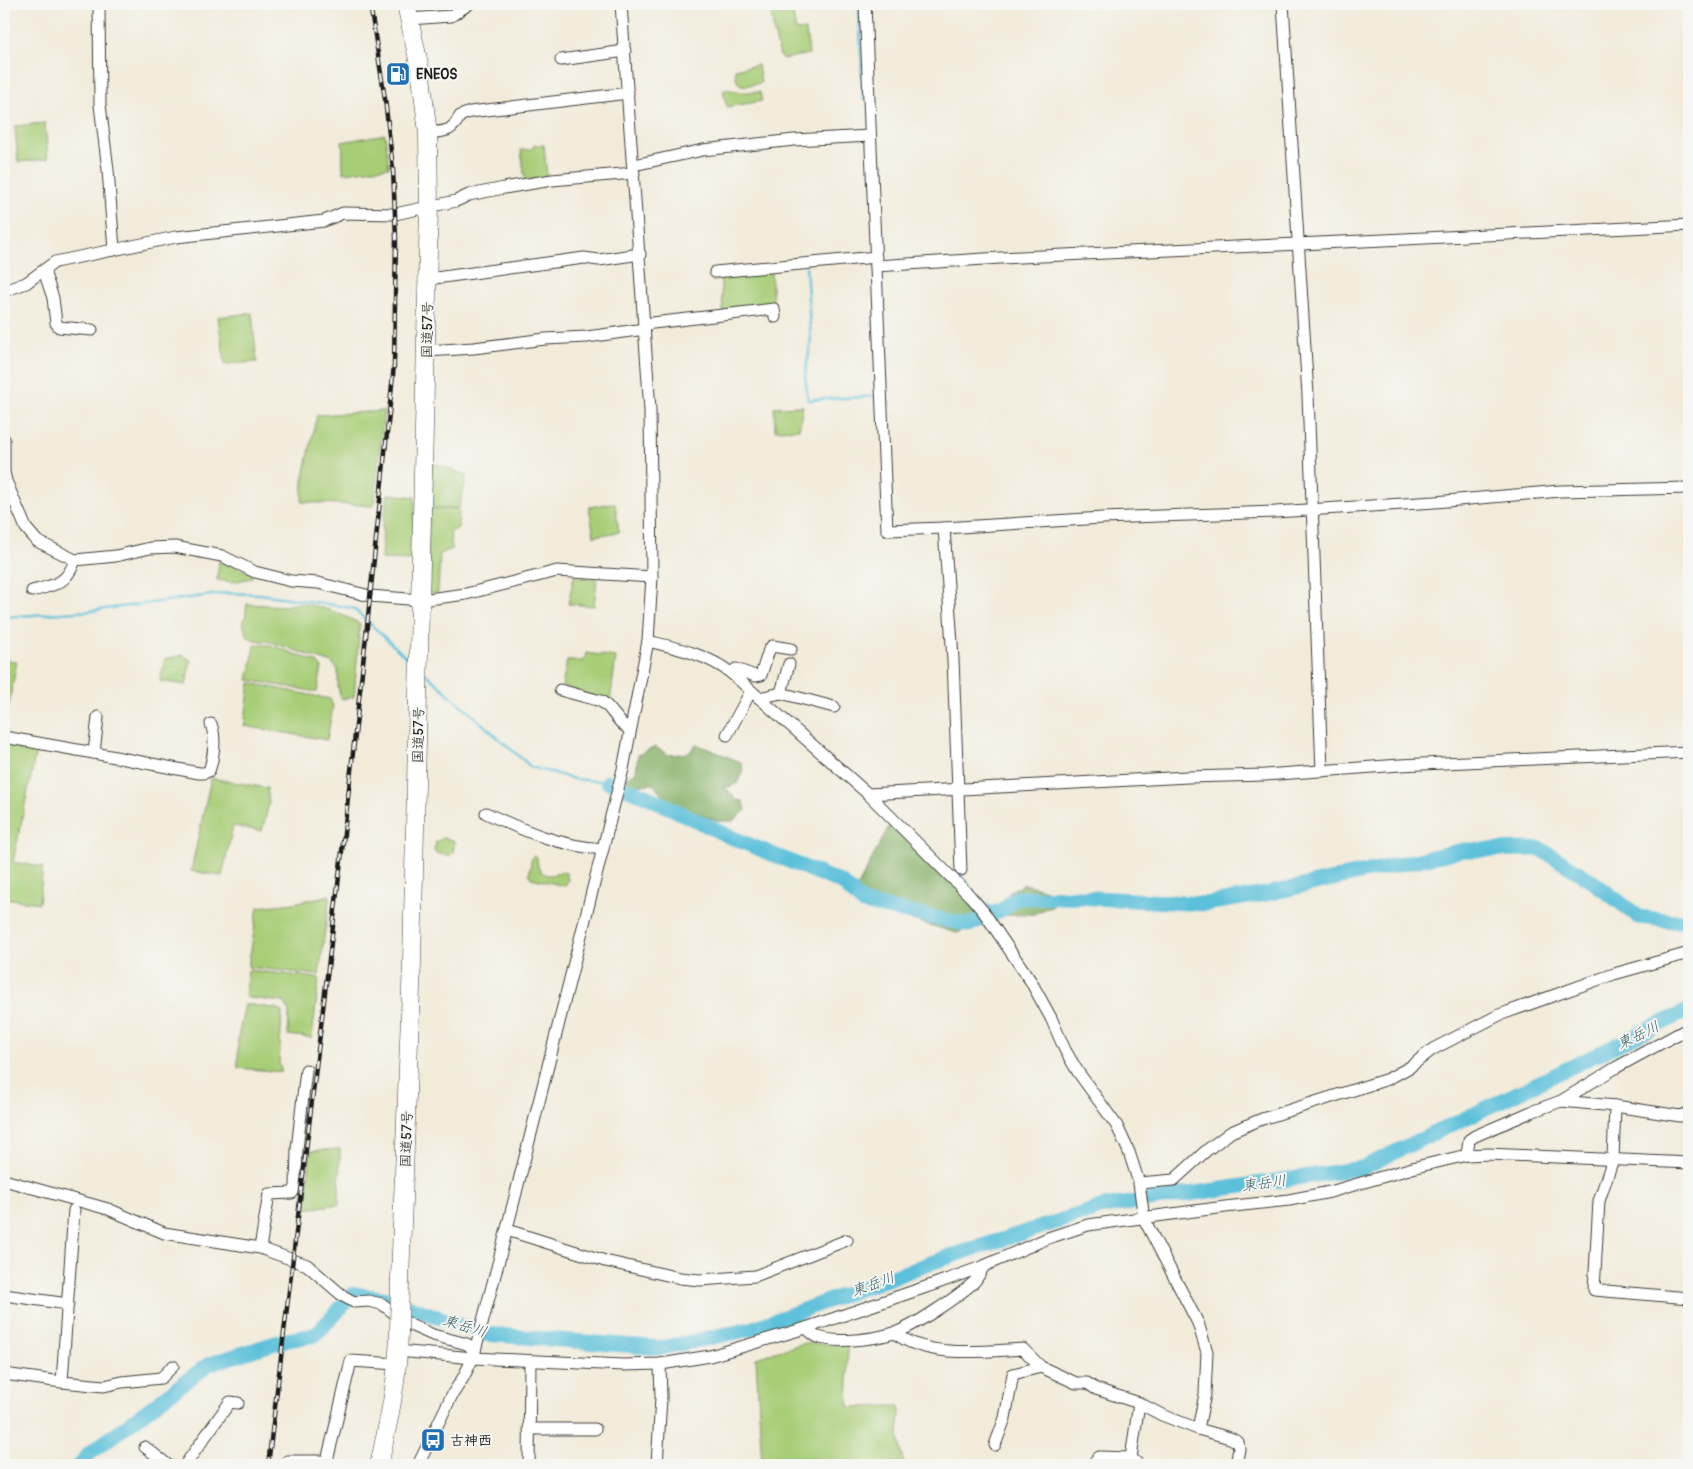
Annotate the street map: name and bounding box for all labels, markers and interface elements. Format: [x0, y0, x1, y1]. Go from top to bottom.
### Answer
fuel station icon: ENEOS [385, 61, 411, 87]
place label: ENEOS [416, 66, 457, 83]
street label: 国道57号 [419, 301, 436, 359]
street label: 国道57号 [410, 706, 427, 764]
water label: 東岳川 [1614, 1017, 1663, 1054]
street label: 国道57号 [397, 1110, 416, 1168]
water label: 東岳川 [1240, 1171, 1288, 1196]
water label: 東岳川 [849, 1268, 898, 1301]
water label: 東岳川 [441, 1311, 489, 1342]
bus stop icon: 古神西 [420, 1427, 446, 1453]
place label: 古神西 [450, 1432, 492, 1449]

